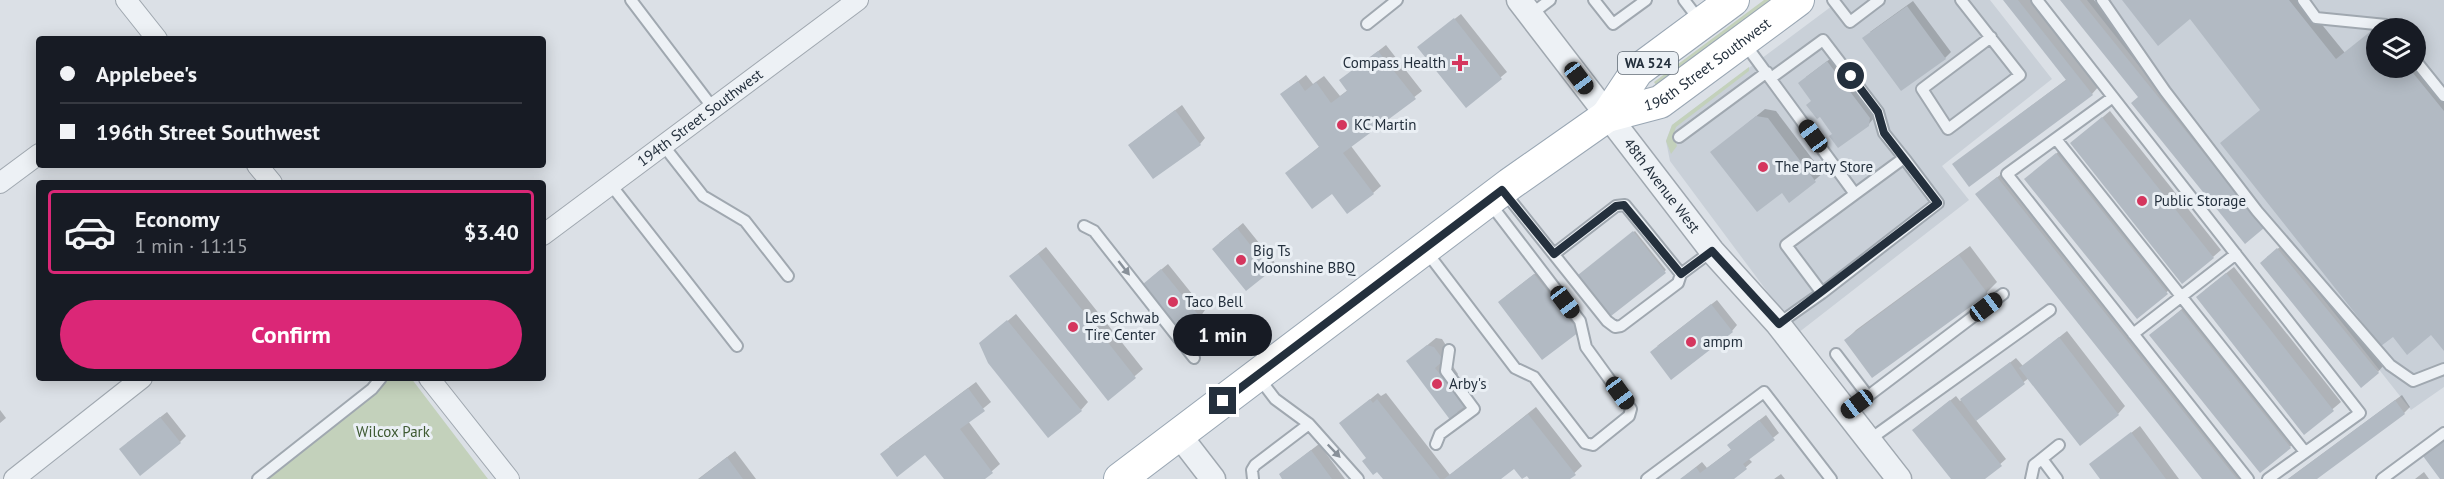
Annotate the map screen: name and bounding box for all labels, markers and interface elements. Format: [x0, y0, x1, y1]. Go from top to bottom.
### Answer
street label: 196th Street Southwest [1642, 13, 1774, 115]
map controls [2366, 18, 2426, 78]
button: layers [2366, 18, 2426, 78]
road number: WA 524 [1618, 52, 1678, 74]
place label: Compass Health [1343, 53, 1446, 72]
marker: Compass Health [1451, 54, 1469, 72]
car [1561, 58, 1597, 98]
text: Applebee's [96, 60, 197, 88]
route start [1837, 62, 1864, 89]
street label: 194th Street Southwest [633, 64, 766, 170]
place label: KC Martin [1354, 115, 1417, 134]
car [1795, 116, 1831, 156]
text: 196th Street Southwest [96, 118, 320, 146]
marker: KC Martin [1335, 118, 1349, 132]
street label: 48th Avenue West [1620, 134, 1705, 236]
place label: The Party Store [1775, 157, 1873, 176]
marker: The Party Store [1756, 160, 1770, 174]
place label: Public Storage [2154, 191, 2246, 210]
marker: Public Storage [2135, 194, 2149, 208]
icon: car [63, 205, 117, 259]
text: Economy [135, 205, 219, 233]
text: $3.40 [464, 218, 519, 246]
text: 1 min · 11:15 [135, 233, 248, 259]
place label: Big Ts Moonshine BBQ [1253, 241, 1356, 277]
marker: Big Ts Moonshine BBQ [1234, 253, 1248, 267]
one-way arrow [1117, 260, 1130, 276]
car [1547, 282, 1583, 322]
car [1966, 289, 2006, 325]
place label: Taco Bell [1185, 292, 1243, 311]
marker: Taco Bell [1166, 295, 1180, 309]
button: Confirm [60, 300, 522, 369]
place label: Les Schwab Tire Center [1085, 308, 1159, 344]
callout: 1 min [1174, 314, 1272, 356]
marker: Les Schwab Tire Center [1066, 320, 1080, 334]
text: 1 min [1198, 322, 1247, 348]
place label: ampm [1703, 332, 1743, 351]
marker: ampm [1684, 335, 1698, 349]
car [1602, 373, 1638, 413]
place label: Arby's [1449, 374, 1486, 393]
marker: Arby's [1430, 377, 1444, 391]
car [1837, 386, 1877, 422]
route end [1209, 387, 1236, 414]
park label: Wilcox Park [356, 422, 431, 441]
one-way arrow [1327, 443, 1340, 458]

